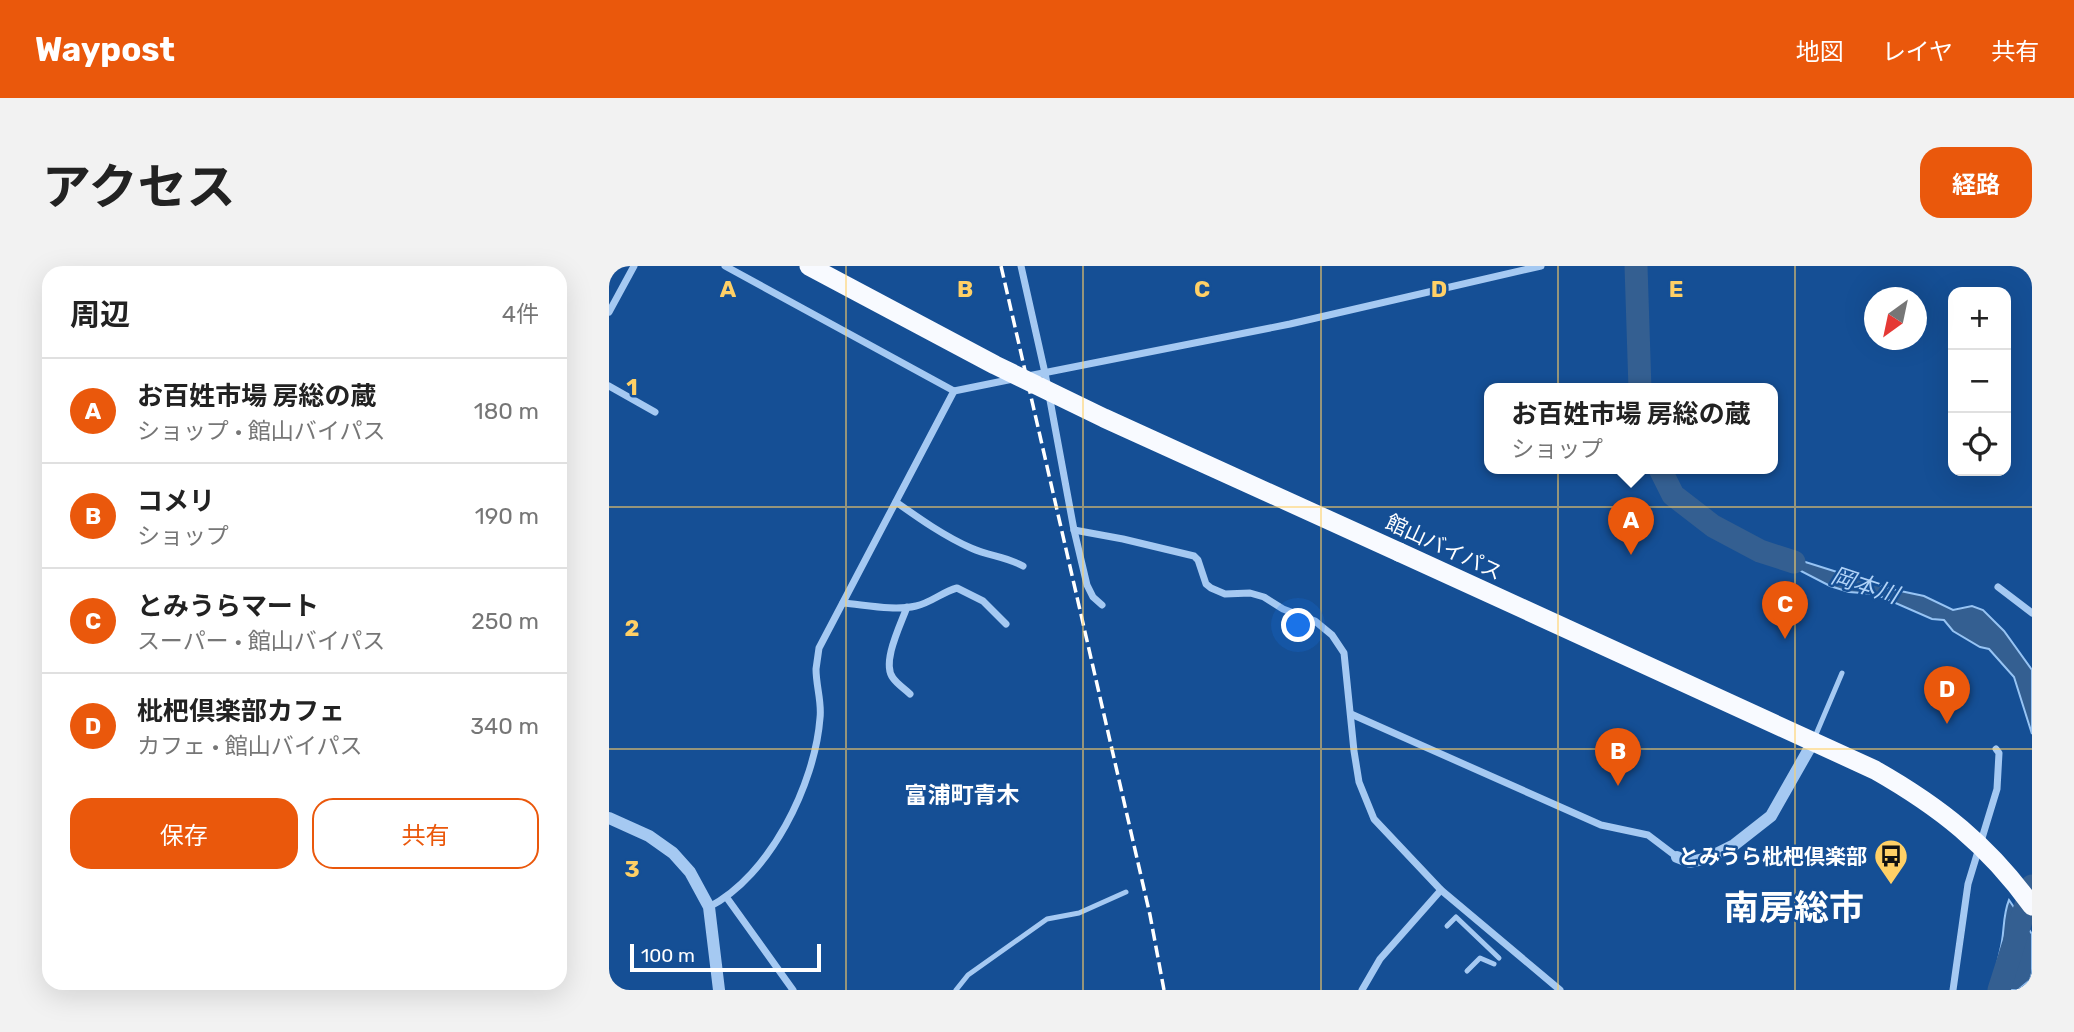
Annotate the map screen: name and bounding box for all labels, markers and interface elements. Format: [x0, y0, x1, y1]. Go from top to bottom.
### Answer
text: Waypost [35, 30, 175, 69]
text: 地図 [1796, 38, 1844, 66]
text: レイヤ [1882, 38, 1953, 66]
text: 共有 [1991, 38, 2039, 66]
button: 経路 [1920, 147, 2032, 218]
text: アクセス [42, 158, 236, 216]
text: A [720, 275, 737, 303]
text: B [957, 275, 973, 303]
text: C [1194, 275, 1210, 303]
text: D [1431, 275, 1447, 303]
text: E [1669, 275, 1683, 303]
north arrow [1864, 287, 1927, 350]
map controls [1948, 287, 2011, 476]
button: + [1948, 287, 2011, 350]
text: 周辺 [70, 297, 130, 333]
text: 4件 [502, 300, 539, 328]
button: − [1948, 350, 2011, 413]
text: 1 [626, 373, 638, 401]
text: お百姓市場 房総の蔵 [137, 381, 377, 412]
popup [1484, 383, 1778, 474]
text: A [85, 397, 101, 425]
text: 180 m [474, 397, 539, 425]
text: お百姓市場 房総の蔵 [1511, 399, 1751, 430]
button: locate [1948, 413, 2011, 476]
text: ショップ · 館山バイパス [137, 417, 385, 445]
text: ショップ [1511, 435, 1603, 463]
text: コメリ [137, 486, 215, 517]
pin: A [1608, 497, 1654, 555]
text: B [85, 502, 101, 530]
text: 190 m [475, 502, 539, 530]
street label: 館山バイパス [1382, 509, 1506, 585]
text: ショップ [137, 522, 229, 550]
water label: 岡本川 [1828, 561, 1905, 610]
pin: C [1762, 581, 1808, 639]
text: とみうらマート [137, 591, 319, 622]
text: C [85, 607, 101, 635]
text: 250 m [471, 607, 539, 635]
your location [1281, 608, 1315, 642]
text: 2 [625, 614, 639, 642]
text: スーパー · 館山バイパス [137, 627, 385, 655]
pin: D [1924, 666, 1970, 724]
text: 枇杷倶楽部カフェ [137, 696, 345, 727]
text: D [85, 712, 101, 740]
text: 340 m [470, 712, 539, 740]
pin: B [1595, 728, 1641, 786]
text: カフェ · 館山バイパス [137, 732, 362, 760]
district label: 富浦町青木 [905, 781, 1020, 809]
button: 保存 [70, 798, 298, 869]
button: 共有 [312, 798, 539, 869]
bus stop icon: とみうら枇杷倶楽部 [1872, 837, 1910, 886]
place label: とみうら枇杷倶楽部 [1678, 844, 1867, 869]
text: 3 [624, 855, 640, 883]
district label: 南房総市 [1724, 887, 1864, 929]
scale bar [630, 941, 821, 973]
text: 100 m [641, 944, 695, 967]

